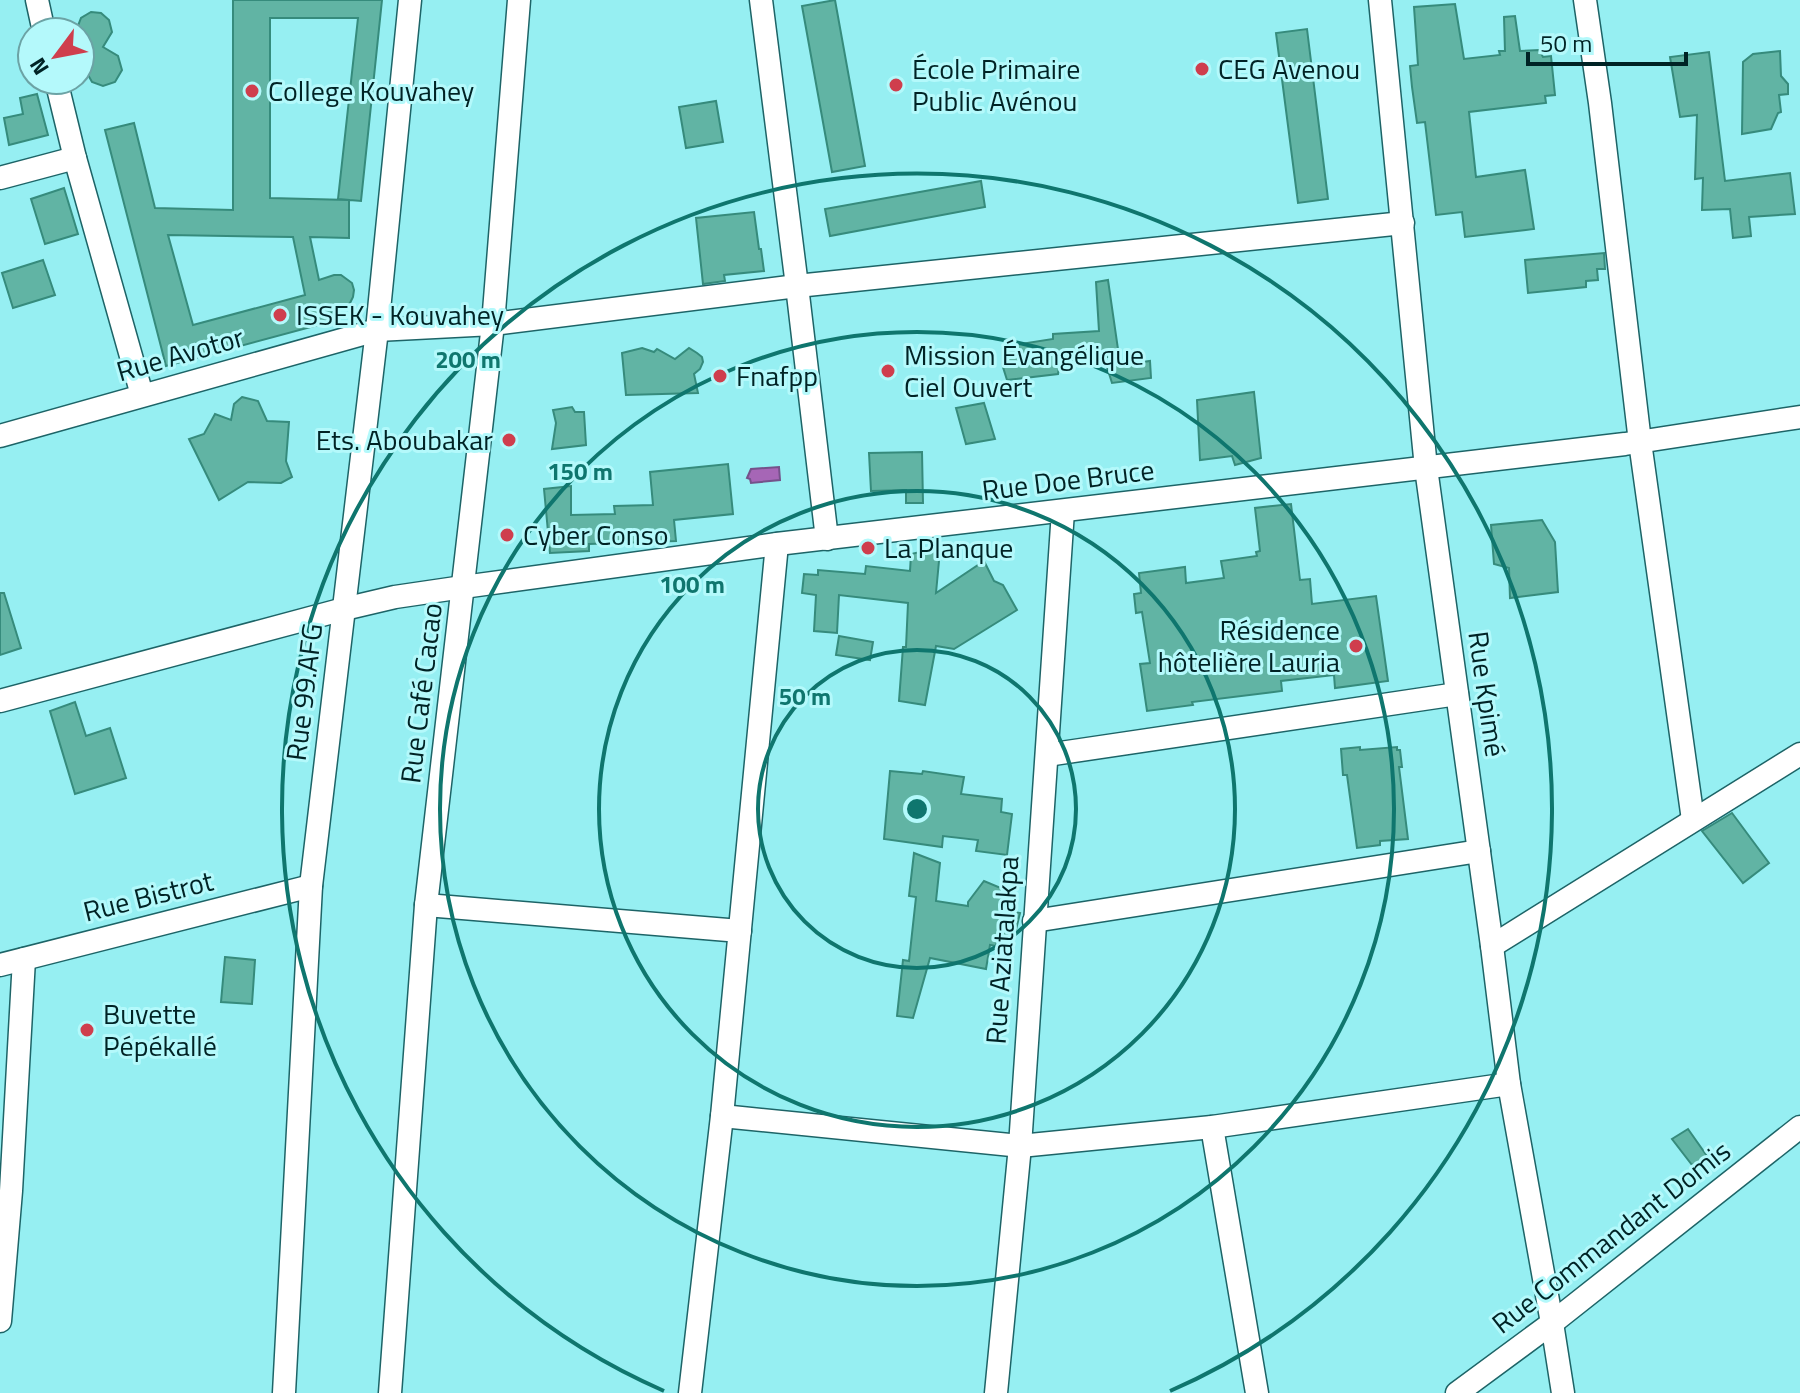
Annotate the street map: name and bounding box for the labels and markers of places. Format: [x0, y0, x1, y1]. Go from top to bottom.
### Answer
place label: École Primaire Public Avénou [912, 47, 1080, 122]
place label: CEG Avenou [1218, 47, 1360, 90]
marker: CEG Avenou [1193, 60, 1211, 78]
place label: College Kouvahey [268, 69, 474, 112]
marker: École Primaire Public Avénou [887, 76, 905, 94]
marker: College Kouvahey [243, 82, 261, 100]
place label: ISSEK - Kouvahey [296, 293, 504, 336]
marker: ISSEK - Kouvahey [271, 306, 289, 324]
place label: Mission Évangélique Ciel Ouvert [904, 333, 1144, 408]
place label: Fnafpp [736, 354, 818, 397]
marker: Mission Évangélique Ciel Ouvert [879, 362, 897, 380]
marker: Fnafpp [711, 367, 729, 385]
place label: Ets. Aboubakar [316, 418, 493, 461]
marker: Ets. Aboubakar [500, 431, 518, 449]
place label: Cyber Conso [523, 513, 669, 556]
marker: Cyber Conso [498, 526, 516, 544]
place label: La Planque [884, 526, 1013, 569]
marker: La Planque [859, 539, 877, 557]
place label: Résidence hôtelière Lauria [1158, 608, 1340, 683]
marker: Résidence hôtelière Lauria [1347, 637, 1365, 655]
centre of rings [903, 795, 931, 823]
place label: Buvette Pépékallé [103, 992, 217, 1067]
marker: Buvette Pépékallé [78, 1021, 96, 1039]

